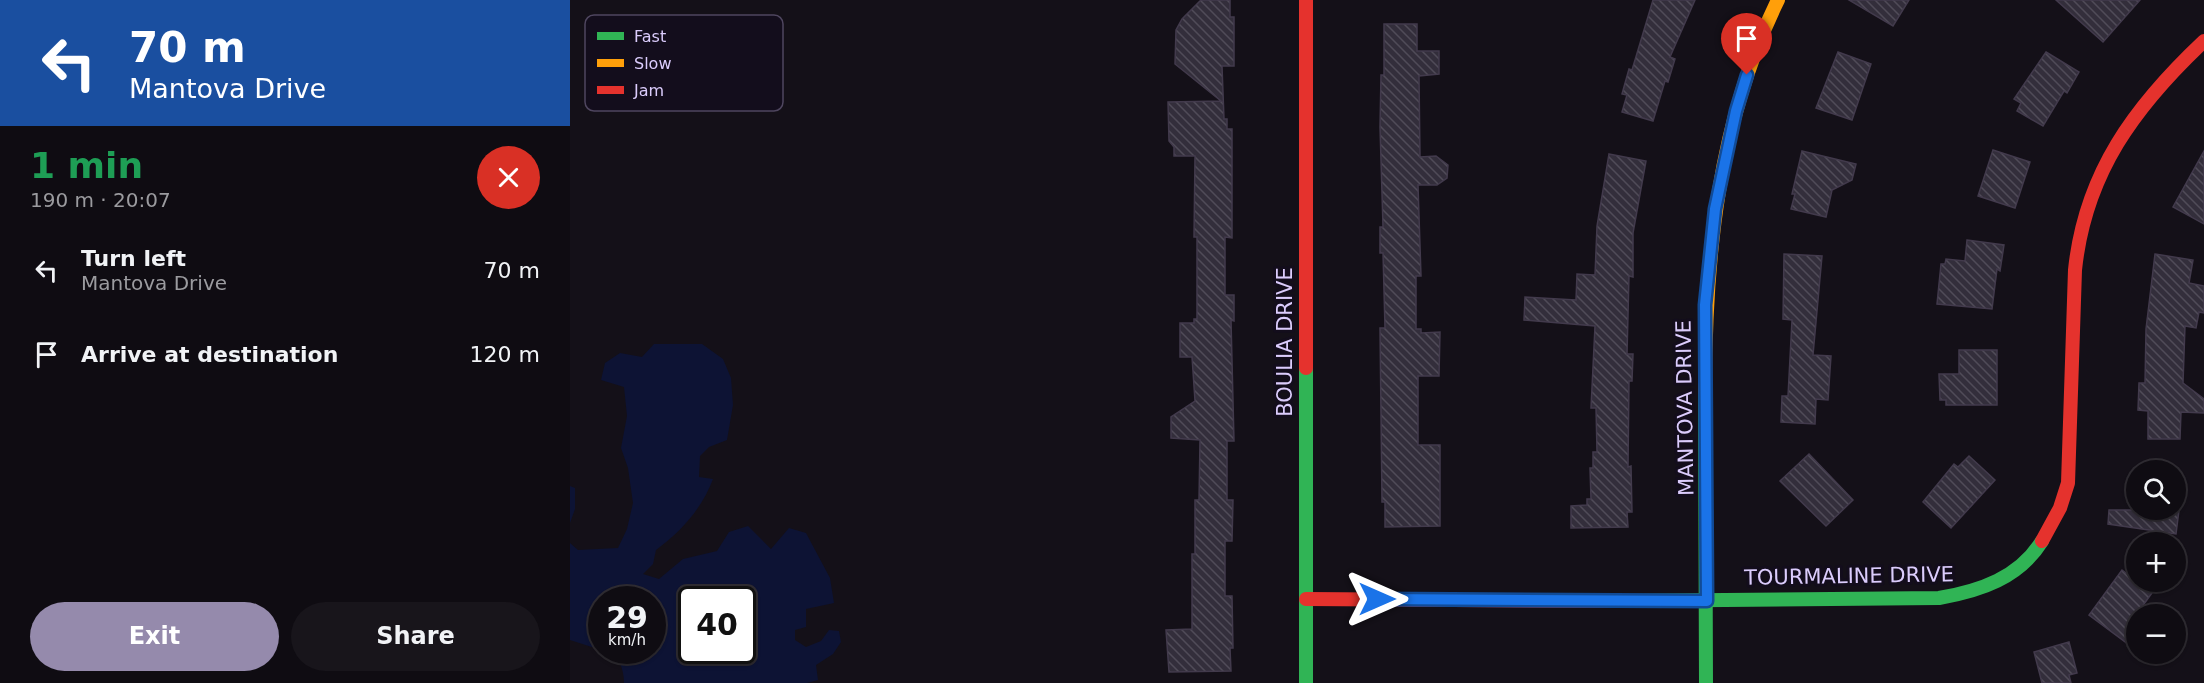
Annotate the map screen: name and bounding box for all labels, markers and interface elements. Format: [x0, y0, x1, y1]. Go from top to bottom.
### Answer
pin [1721, 13, 1772, 75]
legend [585, 15, 783, 111]
icon: arrive [1730, 22, 1763, 55]
text: 70 m [129, 23, 246, 72]
icon: left [30, 24, 108, 102]
text: Fast [634, 27, 666, 46]
text: Slow [634, 54, 671, 73]
text: Mantova Drive [129, 73, 326, 104]
text: Jam [633, 81, 664, 100]
text: 1 min [30, 145, 143, 186]
button: close [477, 146, 540, 209]
text: 190 m · 20:07 [30, 188, 171, 212]
text: Turn left [81, 246, 186, 271]
icon: left [30, 254, 63, 287]
text: 70 m [484, 258, 540, 283]
street label: BOULIA DRIVE [1273, 267, 1297, 417]
text: Mantova Drive [81, 271, 227, 295]
street label: MANTOVA DRIVE [1671, 320, 1699, 496]
icon: arrive [30, 338, 63, 371]
text: Arrive at destination [81, 342, 338, 367]
text: 120 m [470, 342, 540, 367]
map controls [2126, 460, 2186, 664]
button: search [2126, 460, 2186, 520]
button: + [2126, 532, 2186, 592]
street label: TOURMALINE DRIVE [1743, 562, 1954, 590]
position arrow [1345, 567, 1409, 631]
speed limit sign: 40 [678, 586, 756, 664]
text: 29 [606, 600, 648, 635]
button: Exit [30, 602, 279, 671]
button: Share [291, 602, 540, 671]
button: − [2126, 604, 2186, 664]
text: km/h [608, 631, 646, 649]

